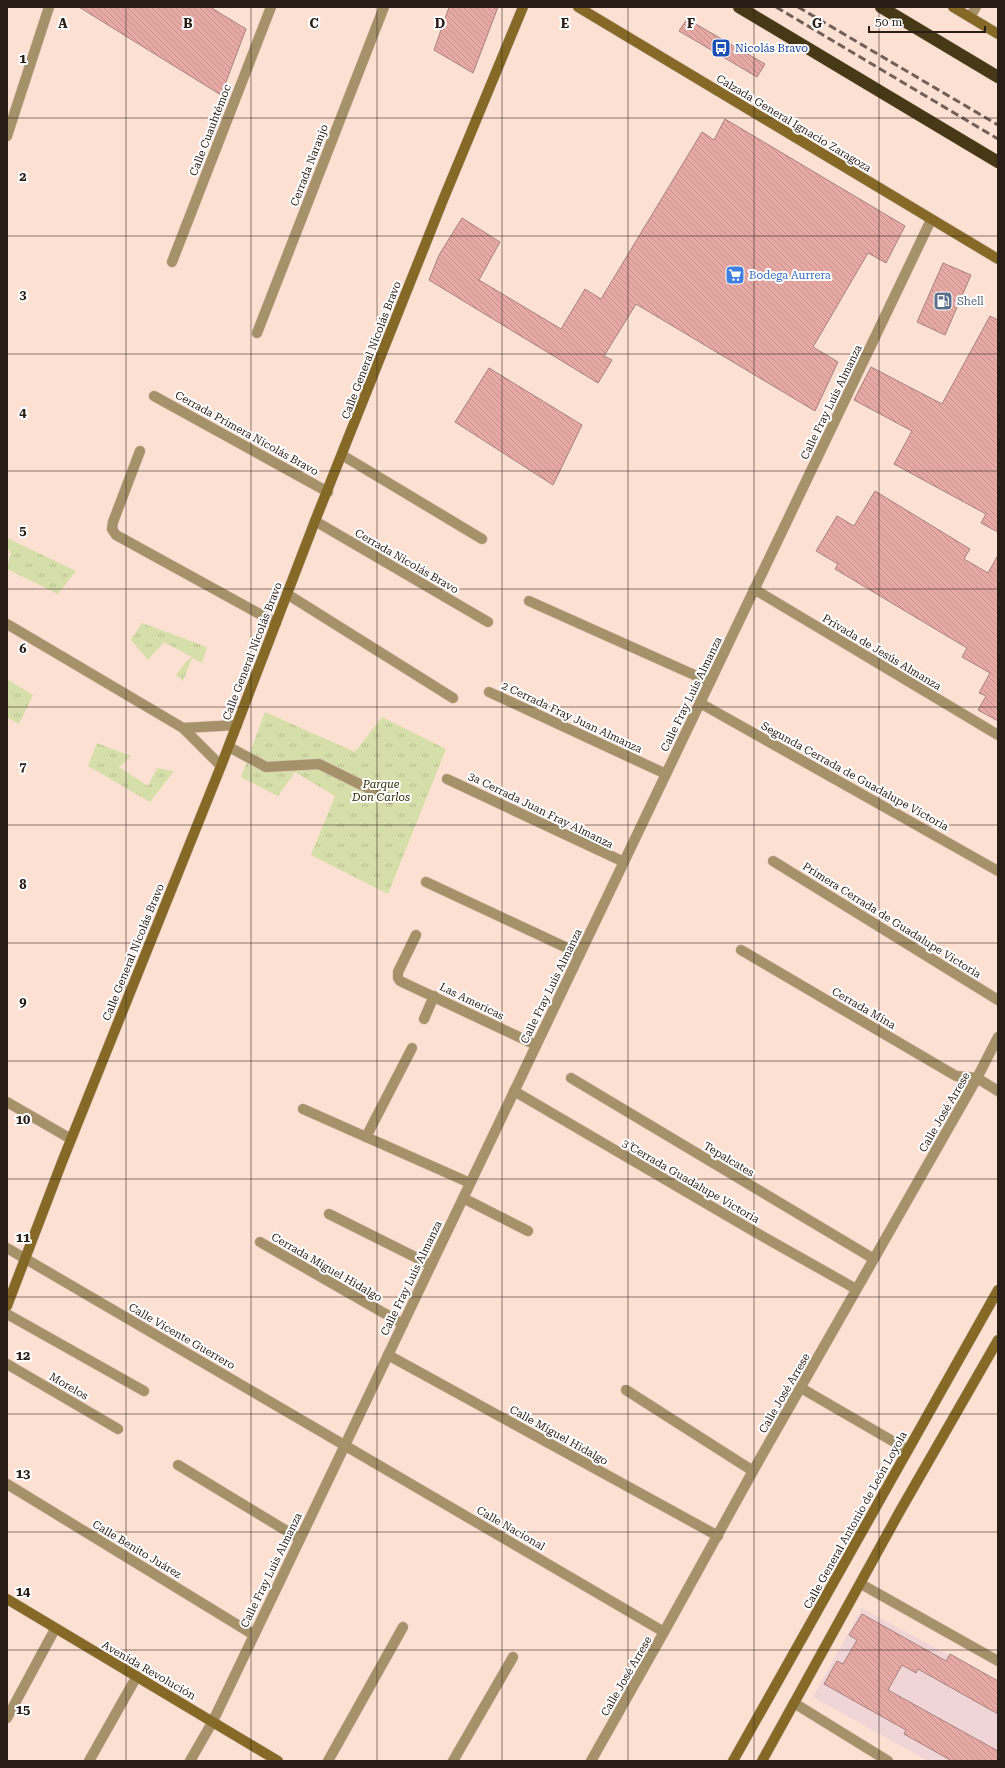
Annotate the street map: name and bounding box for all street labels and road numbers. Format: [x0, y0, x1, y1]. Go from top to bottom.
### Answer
street label: Calzada General Ignacio Zaragoza [714, 72, 874, 175]
street label: Calle Cuauhtémoc [187, 83, 234, 178]
street label: Cerrada Naranjo [288, 122, 331, 208]
street label: Calle General Nicolás Bravo [339, 279, 404, 421]
street label: Calle Fray Luis Almanza [798, 343, 865, 462]
street label: Cerrada Primera Nicolás Bravo [173, 389, 321, 478]
street label: Cerrada Nicolás Bravo [353, 526, 461, 597]
street label: Calle General Nicolás Bravo [220, 580, 285, 722]
street label: Privada de Jesús Almanza [820, 612, 944, 693]
street label: Calle Fray Luis Almanza [658, 635, 725, 754]
street label: 2 Cerrada Fray Juan Almanza [499, 679, 644, 756]
street label: Segunda Cerrada de Guadalupe Victoria [759, 719, 951, 834]
street label: 3a Cerrada Juan Fray Almanza [466, 770, 615, 851]
street label: Primera Cerrada de Guadalupe Victoria [800, 860, 983, 981]
street label: Calle General Nicolás Bravo [100, 881, 167, 1023]
street label: Calle Fray Luis Almanza [518, 927, 585, 1046]
street label: Las Americas [437, 980, 506, 1023]
street label: Cerrada Mina [829, 985, 898, 1032]
street label: Calle José Arrese [916, 1070, 973, 1155]
street label: 3˚ Cerrada Guadalupe Victoria [620, 1137, 762, 1226]
street label: Tepalcates [701, 1139, 756, 1180]
street label: Calle Fray Luis Almanza [378, 1219, 445, 1338]
street label: Cerrada Miguel Hidalgo [269, 1230, 385, 1305]
street label: Calle Vicente Guerrero [126, 1301, 237, 1372]
street label: Calle José Arrese [756, 1351, 813, 1436]
street label: Morelos [47, 1370, 91, 1403]
street label: Calle Miguel Hidalgo [507, 1403, 610, 1468]
street label: Calle General Antonio de León Loyola [801, 1429, 910, 1611]
street label: Calle Nacional [474, 1504, 548, 1554]
street label: Calle Fray Luis Almanza [238, 1511, 305, 1630]
street label: Calle Benito Juárez [90, 1518, 184, 1581]
street label: Calle José Arrese [598, 1634, 655, 1719]
street label: Avenida Revolución [100, 1638, 198, 1703]

